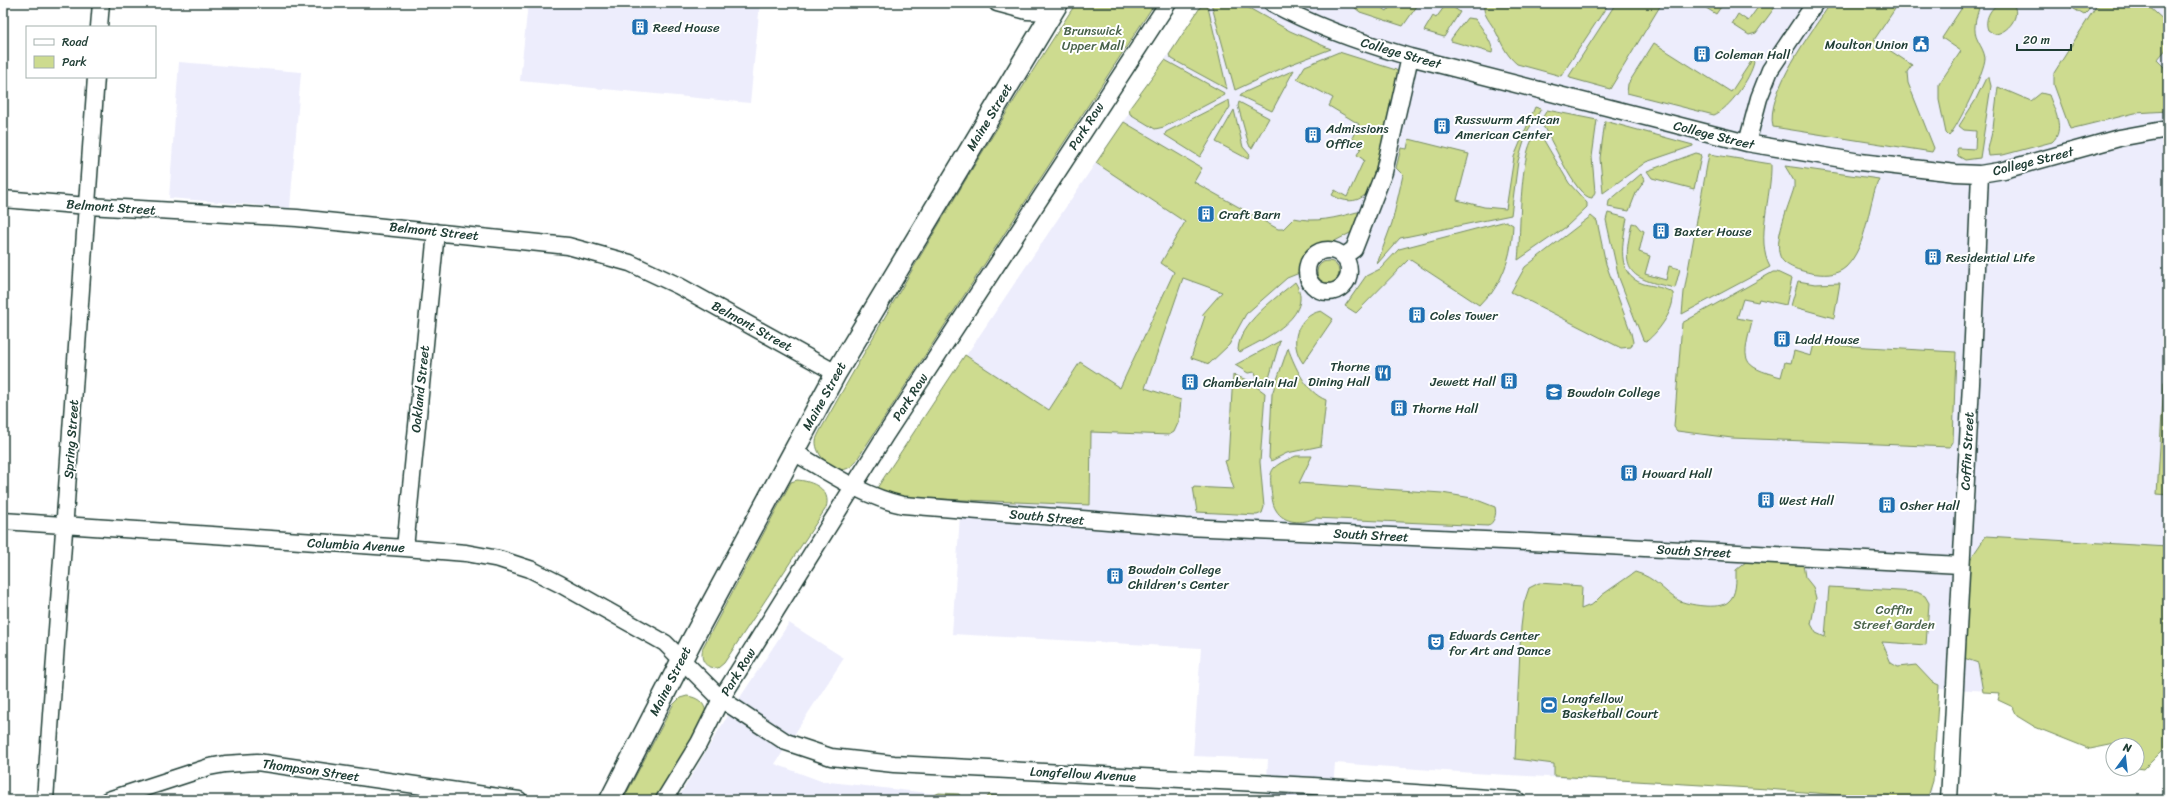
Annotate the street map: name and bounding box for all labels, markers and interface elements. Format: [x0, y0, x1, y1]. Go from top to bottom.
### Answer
place label: Reed House [653, 16, 720, 39]
building icon: Reed House [630, 17, 650, 37]
park label: Brunswick Upper Mall [1062, 19, 1124, 57]
legend [26, 26, 156, 78]
scale bar [2017, 26, 2071, 52]
text: 20 m [2023, 29, 2050, 51]
text: Road [62, 31, 89, 53]
street label: College Street [1358, 31, 1445, 76]
place label: Moulton Union [1825, 33, 1908, 56]
public building icon: Moulton Union [1911, 34, 1931, 54]
place label: Coleman Hall [1715, 43, 1790, 66]
building icon: Coleman Hall [1692, 44, 1712, 64]
text: Park [62, 51, 87, 73]
street label: Maine Street [960, 78, 1018, 155]
street label: Park Row [1062, 97, 1110, 155]
place label: Russwurm African American Center [1454, 108, 1560, 146]
street label: College Street [1671, 114, 1758, 156]
building icon: Russwurm African American Center [1432, 116, 1452, 136]
place label: Admissions Office [1325, 117, 1389, 155]
building icon: Admissions Office [1303, 125, 1323, 145]
street label: College Street [1990, 140, 2077, 182]
street label: Belmont Street [66, 192, 157, 222]
place label: Craft Barn [1219, 203, 1281, 226]
building icon: Craft Barn [1196, 204, 1216, 224]
street label: Belmont Street [388, 215, 480, 247]
place label: Baxter House [1674, 220, 1752, 243]
building icon: Baxter House [1651, 221, 1671, 241]
place label: Residential Life [1946, 246, 2035, 269]
building icon: Residential Life [1923, 247, 1943, 267]
street label: Belmont Street [707, 294, 797, 358]
place label: Coles Tower [1430, 304, 1498, 327]
building icon: Coles Tower [1407, 305, 1427, 325]
place label: Ladd House [1795, 328, 1860, 351]
building icon: Ladd House [1772, 329, 1792, 349]
street label: Oakland Street [404, 344, 436, 434]
place label: Thorne Dining Hall [1308, 355, 1370, 393]
street label: Maine Street [796, 357, 853, 435]
restaurant icon: Thorne Dining Hall [1373, 363, 1393, 383]
street label: Park Row [886, 368, 934, 426]
place label: Jewett Hall [1429, 370, 1496, 393]
place label: Chamberlain Hal [1203, 371, 1297, 394]
building icon: Jewett Hall [1499, 371, 1519, 391]
building icon: Chamberlain Hal [1180, 372, 1200, 392]
place label: Bowdoin College [1567, 381, 1660, 404]
school or university icon: Bowdoin College [1544, 382, 1564, 402]
place label: Thorne Hall [1412, 397, 1479, 420]
street label: Spring Street [57, 398, 85, 479]
building icon: Thorne Hall [1389, 398, 1409, 418]
street label: Coffin Street [1953, 411, 1981, 491]
place label: Howard Hall [1642, 462, 1712, 485]
building icon: Howard Hall [1619, 463, 1639, 483]
place label: West Hall [1779, 489, 1834, 512]
building icon: West Hall [1756, 490, 1776, 510]
place label: Osher Hall [1900, 494, 1960, 517]
building icon: Osher Hall [1877, 495, 1897, 515]
street label: South Street [1008, 502, 1086, 532]
street label: South Street [1333, 522, 1410, 548]
street label: Columbia Avenue [307, 531, 406, 559]
street label: South Street [1656, 538, 1733, 564]
place label: Bowdoin College Children's Center [1128, 558, 1229, 596]
building icon: Bowdoin College Children's Center [1105, 566, 1125, 586]
park label: Coffin Street Garden [1853, 598, 1935, 636]
place label: Edwards Center for Art and Dance [1449, 624, 1551, 662]
theatre icon: Edwards Center for Art and Dance [1426, 632, 1446, 652]
street label: Maine Street [643, 642, 698, 720]
street label: Park Row [714, 643, 762, 701]
place label: Longfellow Basketball Court [1562, 687, 1659, 725]
sports icon: Longfellow Basketball Court [1539, 695, 1559, 715]
north arrow [2105, 737, 2145, 777]
text: N [2120, 737, 2134, 758]
street label: Thompson Street [261, 752, 361, 788]
street label: Longfellow Avenue [1029, 760, 1137, 788]

